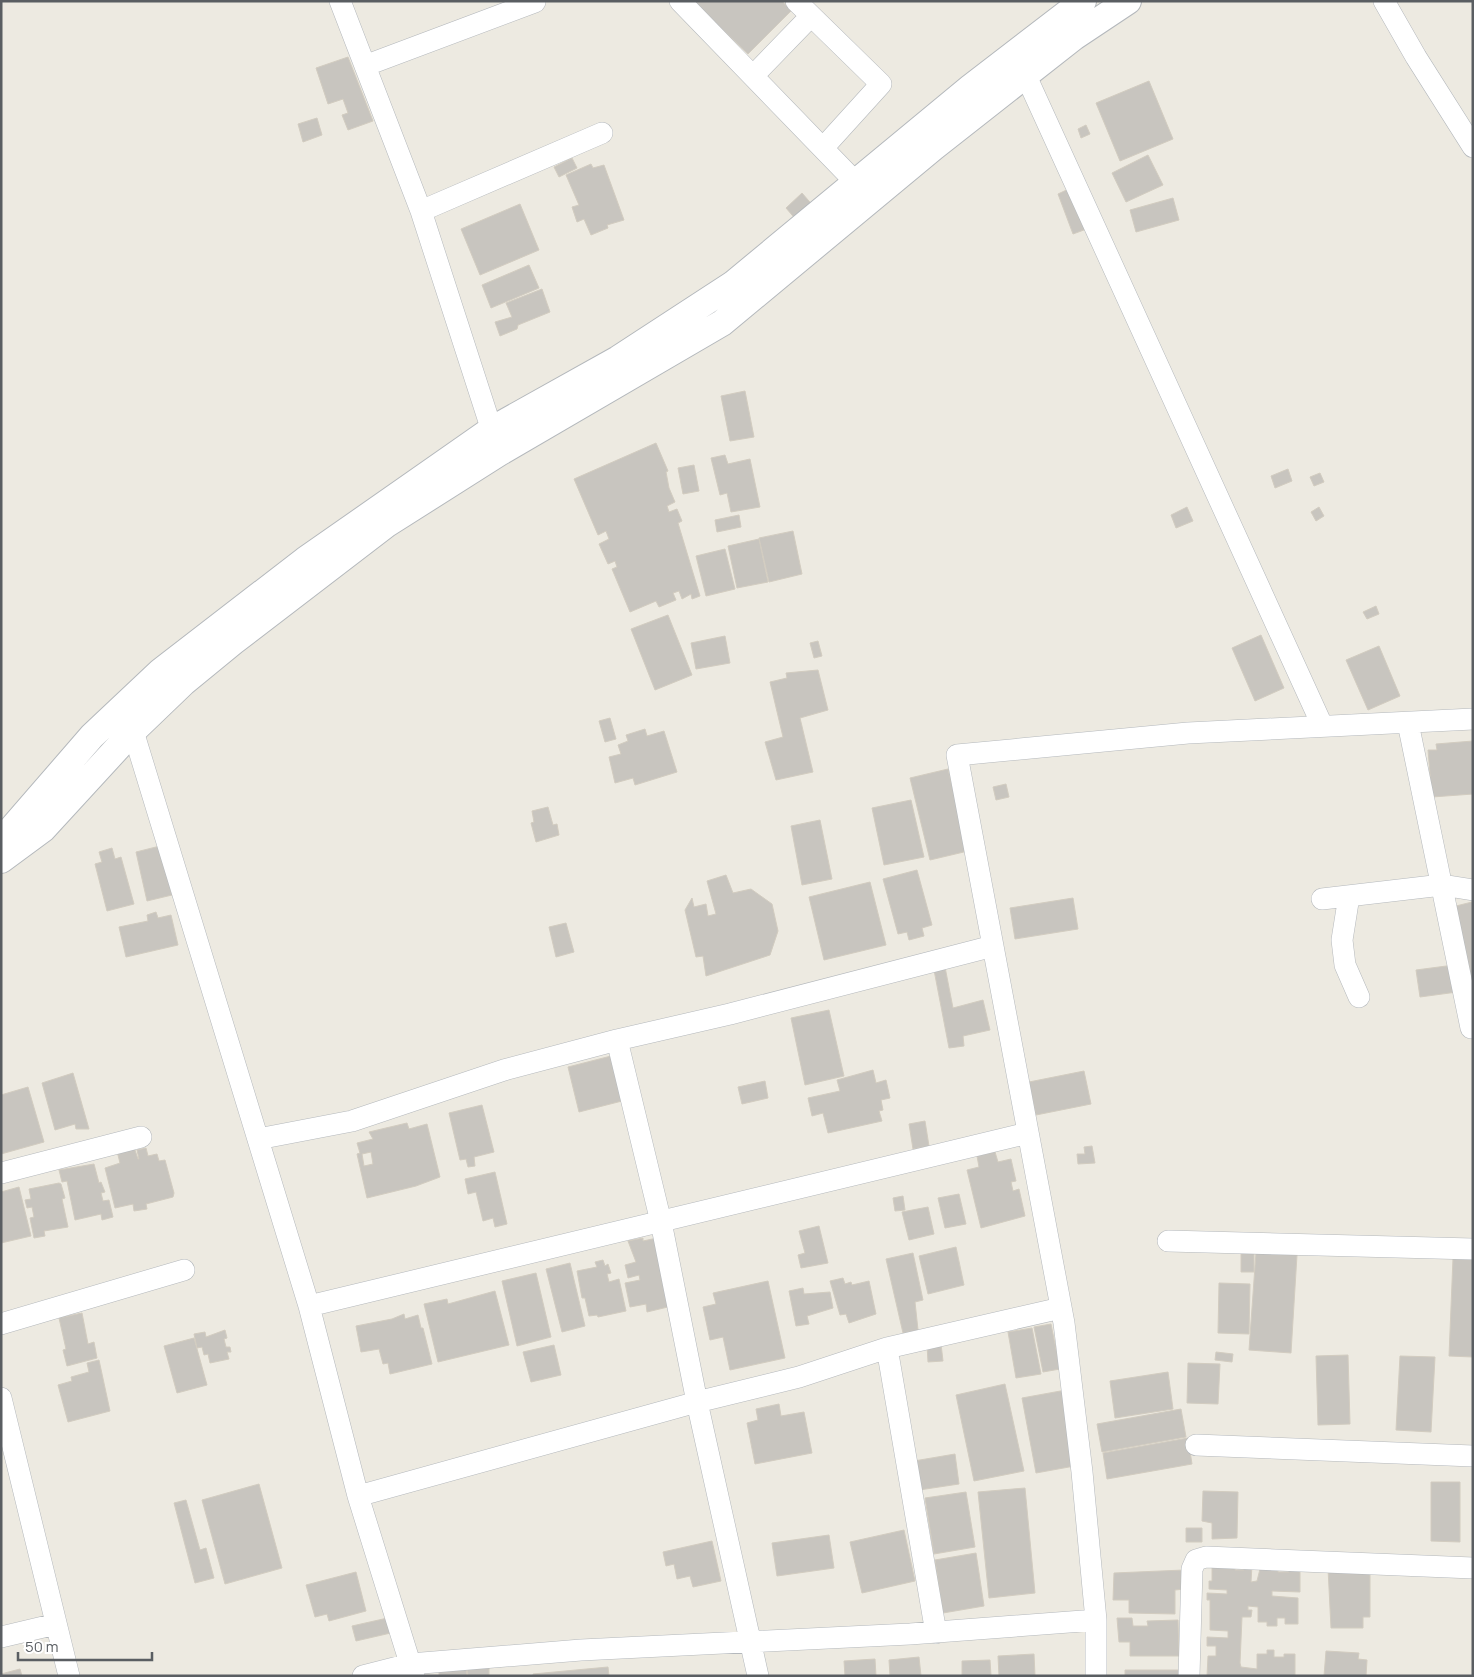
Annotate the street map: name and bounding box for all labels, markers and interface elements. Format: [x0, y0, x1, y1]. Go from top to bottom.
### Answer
scale bar [18, 1630, 151, 1662]
text: 50 m [25, 1636, 59, 1657]

